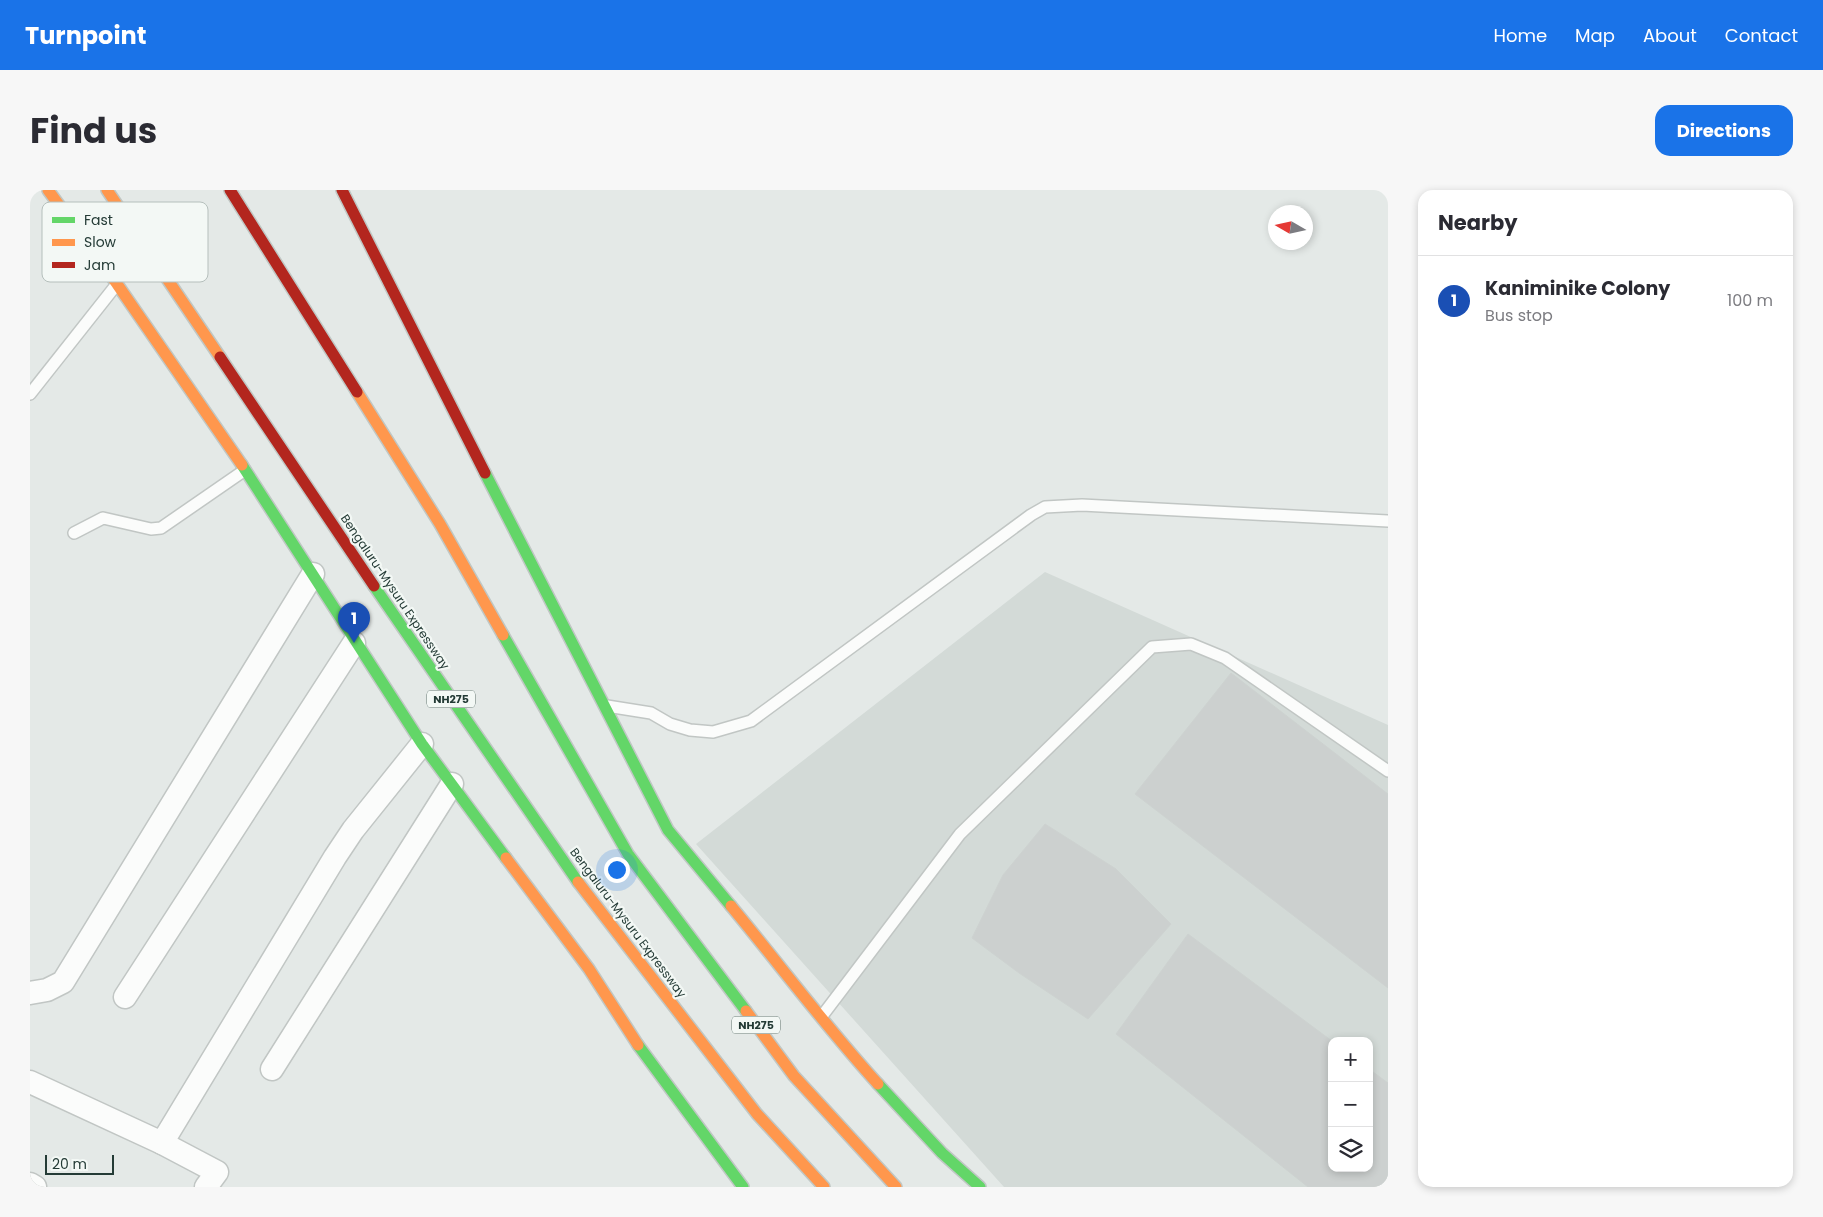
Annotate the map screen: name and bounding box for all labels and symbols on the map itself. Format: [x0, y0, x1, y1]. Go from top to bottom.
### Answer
legend [42, 202, 208, 282]
north arrow [1268, 205, 1313, 250]
text: Fast [84, 210, 113, 230]
text: Slow [84, 232, 117, 252]
text: Jam [84, 255, 115, 275]
street label: Bengaluru-Mysuru Expressway [337, 511, 454, 673]
pin: 1 [338, 602, 370, 643]
road number: NH275 [427, 690, 475, 708]
street label: Bengaluru-Mysuru Expressway [566, 844, 691, 1001]
your location [604, 857, 630, 883]
road number: NH275 [732, 1016, 780, 1034]
scale bar [45, 1152, 114, 1175]

